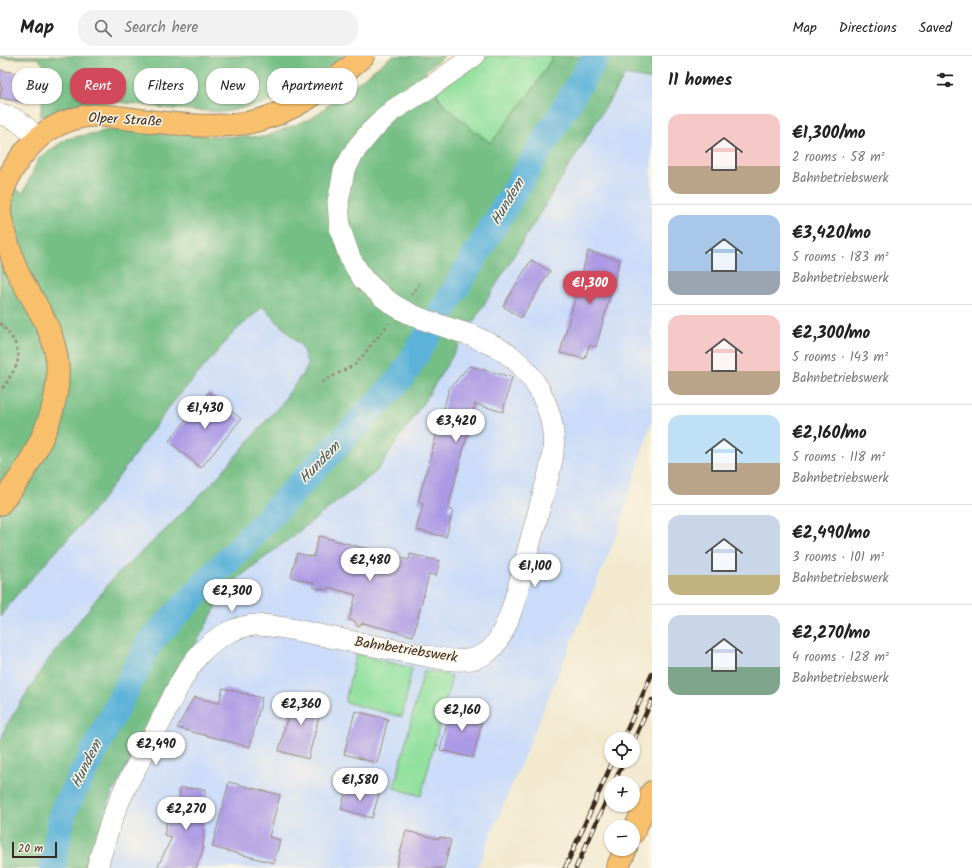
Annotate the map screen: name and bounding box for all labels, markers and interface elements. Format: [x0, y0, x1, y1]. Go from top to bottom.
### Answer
search box [78, 10, 358, 46]
text: Map [20, 13, 54, 43]
text: Search here [124, 16, 198, 40]
icon: search [92, 17, 114, 39]
text: Map [792, 17, 817, 39]
text: Directions [839, 17, 897, 39]
text: Saved [919, 17, 952, 39]
text: 11 homes [668, 67, 732, 94]
chip: Buy [12, 68, 62, 104]
chip: Rent [70, 68, 126, 104]
chip: Filters [134, 68, 198, 104]
chip: New [206, 68, 259, 104]
chip: Apartment [267, 68, 357, 104]
icon: filters [934, 69, 956, 91]
street label: Olper Straße [88, 107, 163, 133]
text: €1,300/mo [792, 120, 866, 147]
icon: home [700, 130, 748, 178]
text: 2 rooms · 58 m² [792, 147, 885, 168]
text: Bahnbetriebswerk [792, 168, 889, 189]
water label: Hundem [484, 173, 532, 230]
text: €3,420/mo [792, 220, 871, 247]
icon: home [700, 231, 748, 279]
text: 5 rooms · 183 m² [792, 247, 889, 268]
text: Bahnbetriebswerk [792, 268, 889, 289]
pin: €1,300 [557, 271, 623, 305]
text: €1,300 [572, 273, 608, 294]
text: €2,300/mo [792, 320, 870, 347]
icon: home [700, 331, 748, 379]
text: 5 rooms · 143 m² [792, 347, 888, 368]
text: Bahnbetriebswerk [792, 368, 889, 389]
pin: €1,430 [172, 396, 238, 430]
text: €1,430 [187, 398, 223, 419]
pin: €3,420 [423, 409, 489, 443]
text: €3,420 [436, 411, 476, 432]
text: €2,160/mo [792, 420, 867, 447]
icon: home [700, 431, 748, 479]
water label: Hundem [294, 435, 347, 490]
text: 5 rooms · 118 m² [792, 447, 885, 468]
text: Bahnbetriebswerk [792, 468, 889, 489]
text: €2,490/mo [792, 520, 870, 547]
icon: home [700, 531, 748, 579]
text: 3 rooms · 101 m² [792, 547, 884, 568]
pin: €2,480 [337, 548, 403, 582]
text: €2,480 [350, 550, 390, 571]
pin: €1,100 [502, 554, 568, 588]
text: €1,100 [519, 556, 551, 577]
text: Bahnbetriebswerk [792, 568, 889, 589]
pin: €2,300 [199, 579, 265, 613]
text: €2,300 [212, 581, 252, 602]
text: €2,270/mo [792, 620, 870, 647]
street label: Bahnbetriebswerk [353, 631, 460, 669]
icon: home [700, 631, 748, 679]
text: 4 rooms · 128 m² [792, 647, 889, 668]
text: Bahnbetriebswerk [792, 668, 889, 689]
pin: €2,360 [268, 692, 334, 726]
text: €2,360 [281, 694, 321, 715]
pin: €2,160 [429, 698, 495, 732]
text: €2,160 [444, 700, 480, 721]
pin: €2,490 [123, 732, 189, 766]
map controls [604, 732, 640, 856]
button: locate [604, 732, 640, 768]
text: €2,490 [136, 734, 176, 755]
water label: Hundem [65, 735, 110, 792]
pin: €1,580 [327, 768, 393, 802]
text: €1,580 [342, 770, 378, 791]
button: + [604, 776, 640, 812]
pin: €2,270 [153, 797, 219, 831]
text: €2,270 [166, 799, 206, 820]
button: − [604, 820, 640, 856]
scale bar [12, 840, 57, 859]
text: 20 m [18, 840, 43, 858]

